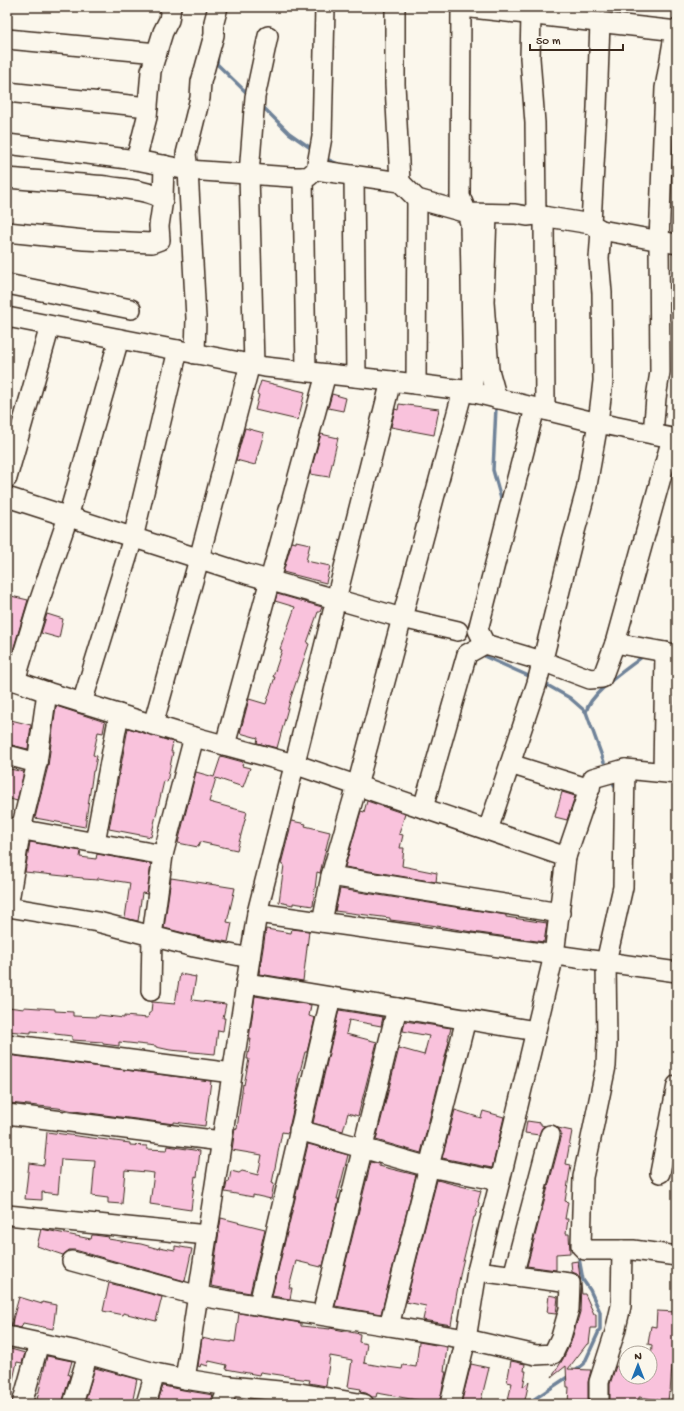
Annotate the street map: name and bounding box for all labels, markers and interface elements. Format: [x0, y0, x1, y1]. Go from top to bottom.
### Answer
scale bar [530, 26, 623, 52]
text: 50 m [536, 35, 561, 49]
north arrow [618, 1345, 658, 1385]
text: N [634, 1351, 642, 1363]

